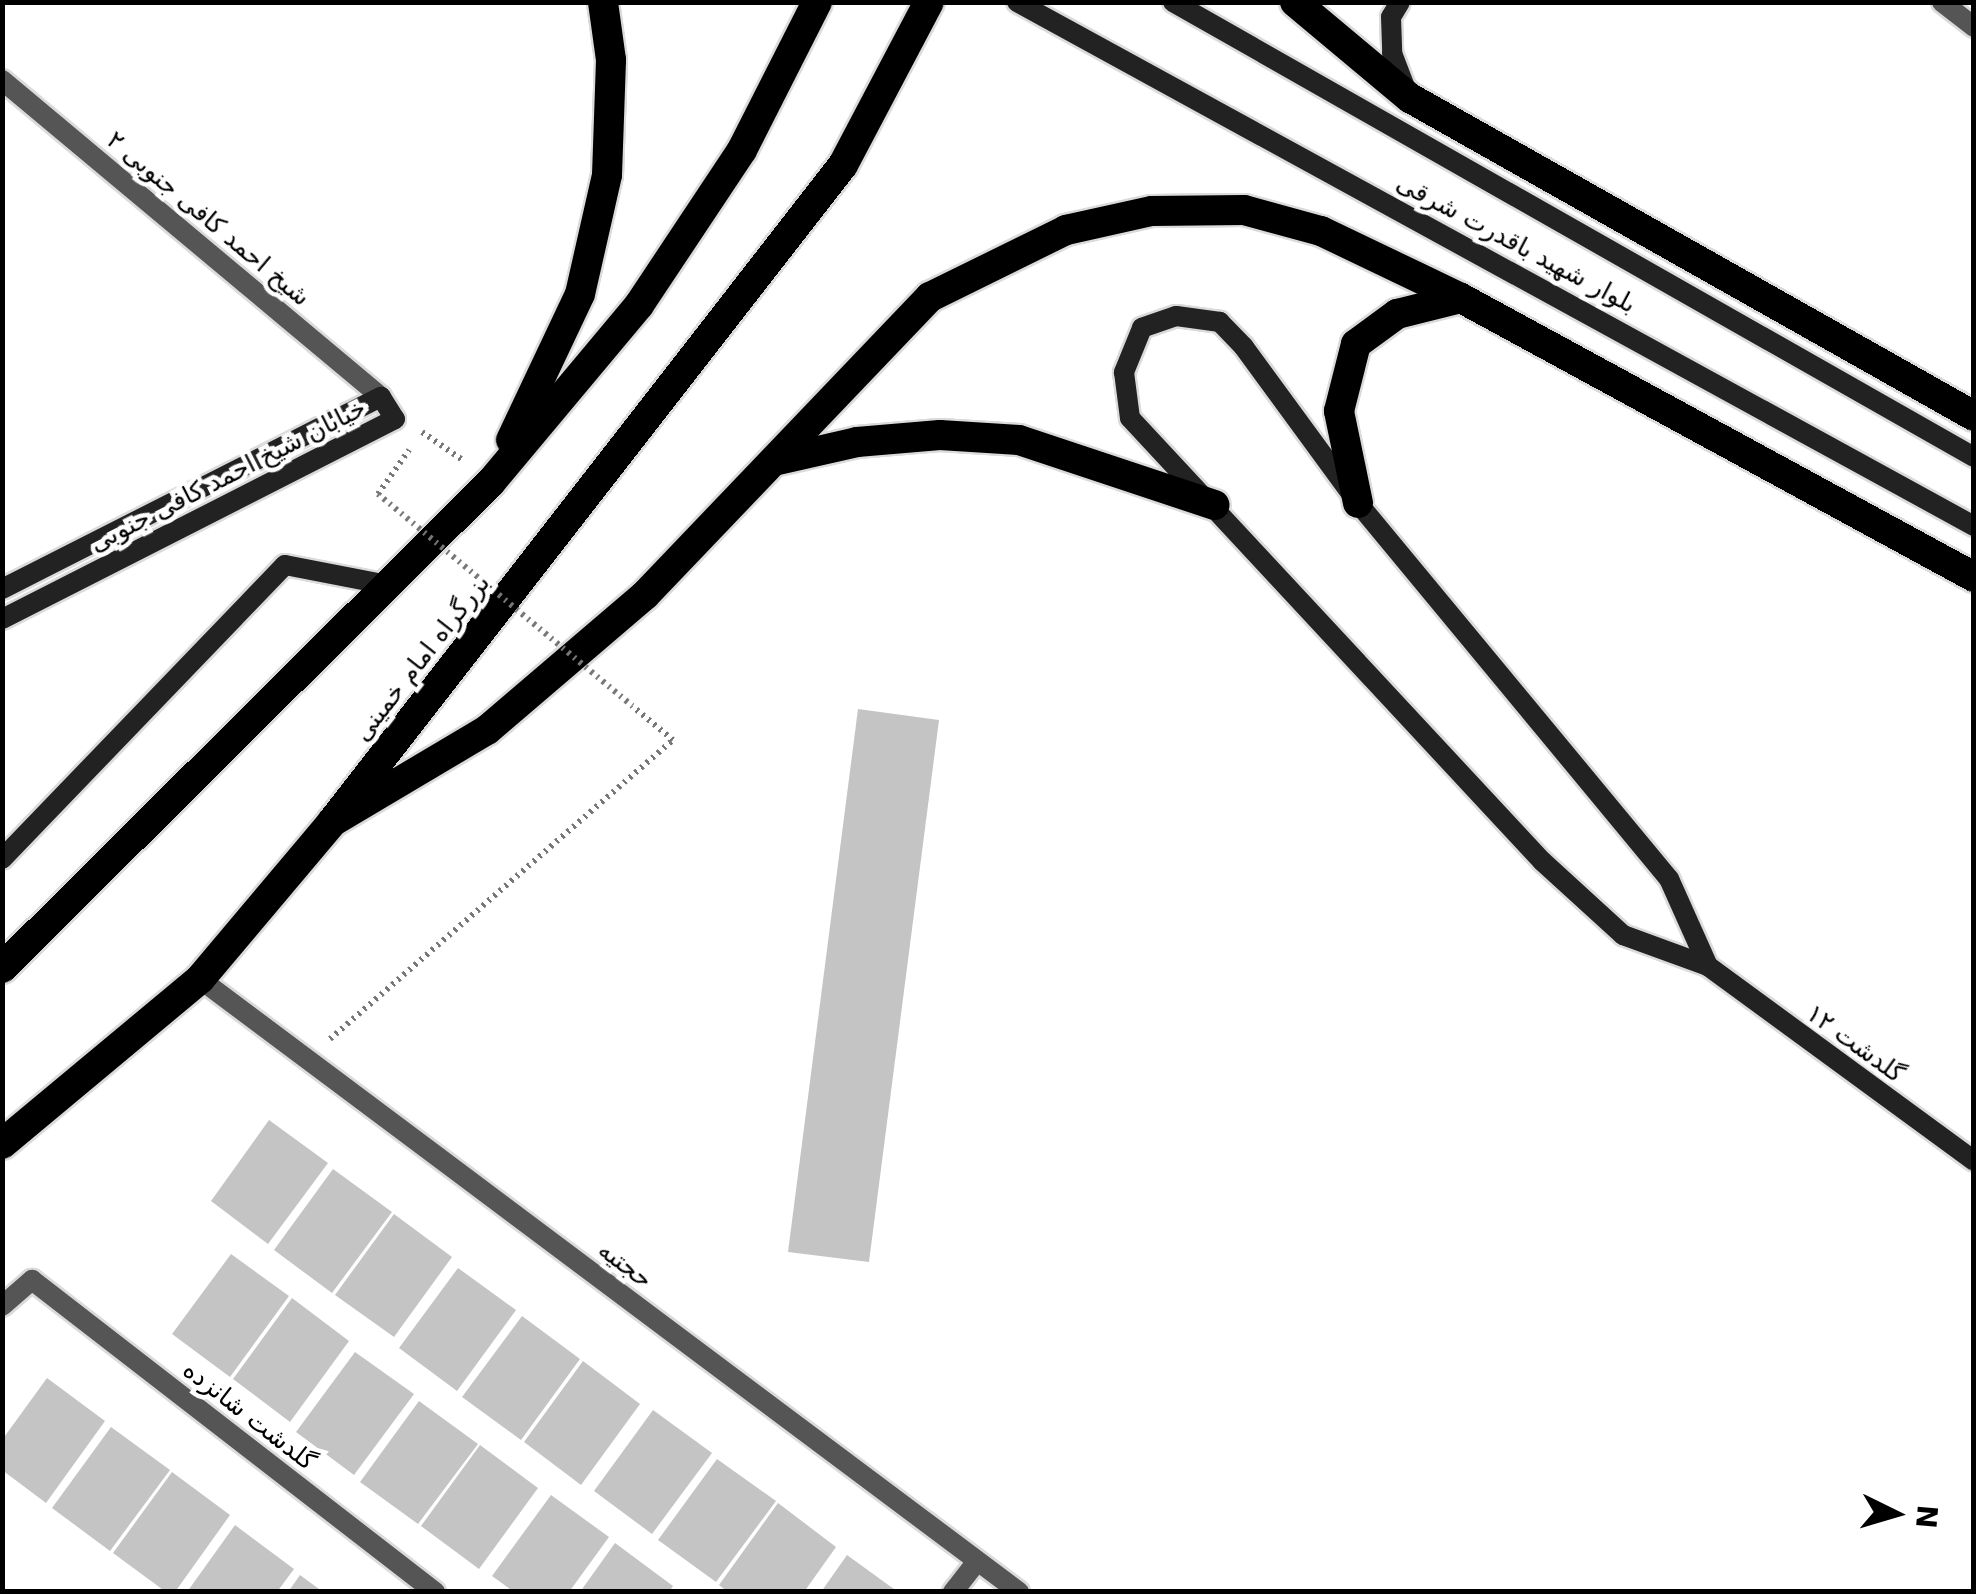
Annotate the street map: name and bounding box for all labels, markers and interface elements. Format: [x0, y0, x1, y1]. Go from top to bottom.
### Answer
street label: شیخ احمد کافی جنوبی ۲ [100, 125, 316, 313]
street label: بلوار شهید باقدرت شرقی [1391, 168, 1641, 320]
street label: خیابان شیخ احمد کافی جنوبی [85, 393, 371, 559]
street label: بزرگراه امام خمینی [347, 568, 497, 748]
street label: گلدشت ۱۲ [1800, 998, 1910, 1090]
street label: حجتیه [592, 1235, 658, 1295]
street label: گلدشت شانزده [177, 1355, 321, 1477]
north arrow [1846, 1464, 1946, 1564]
text: N [1909, 1504, 1944, 1530]

